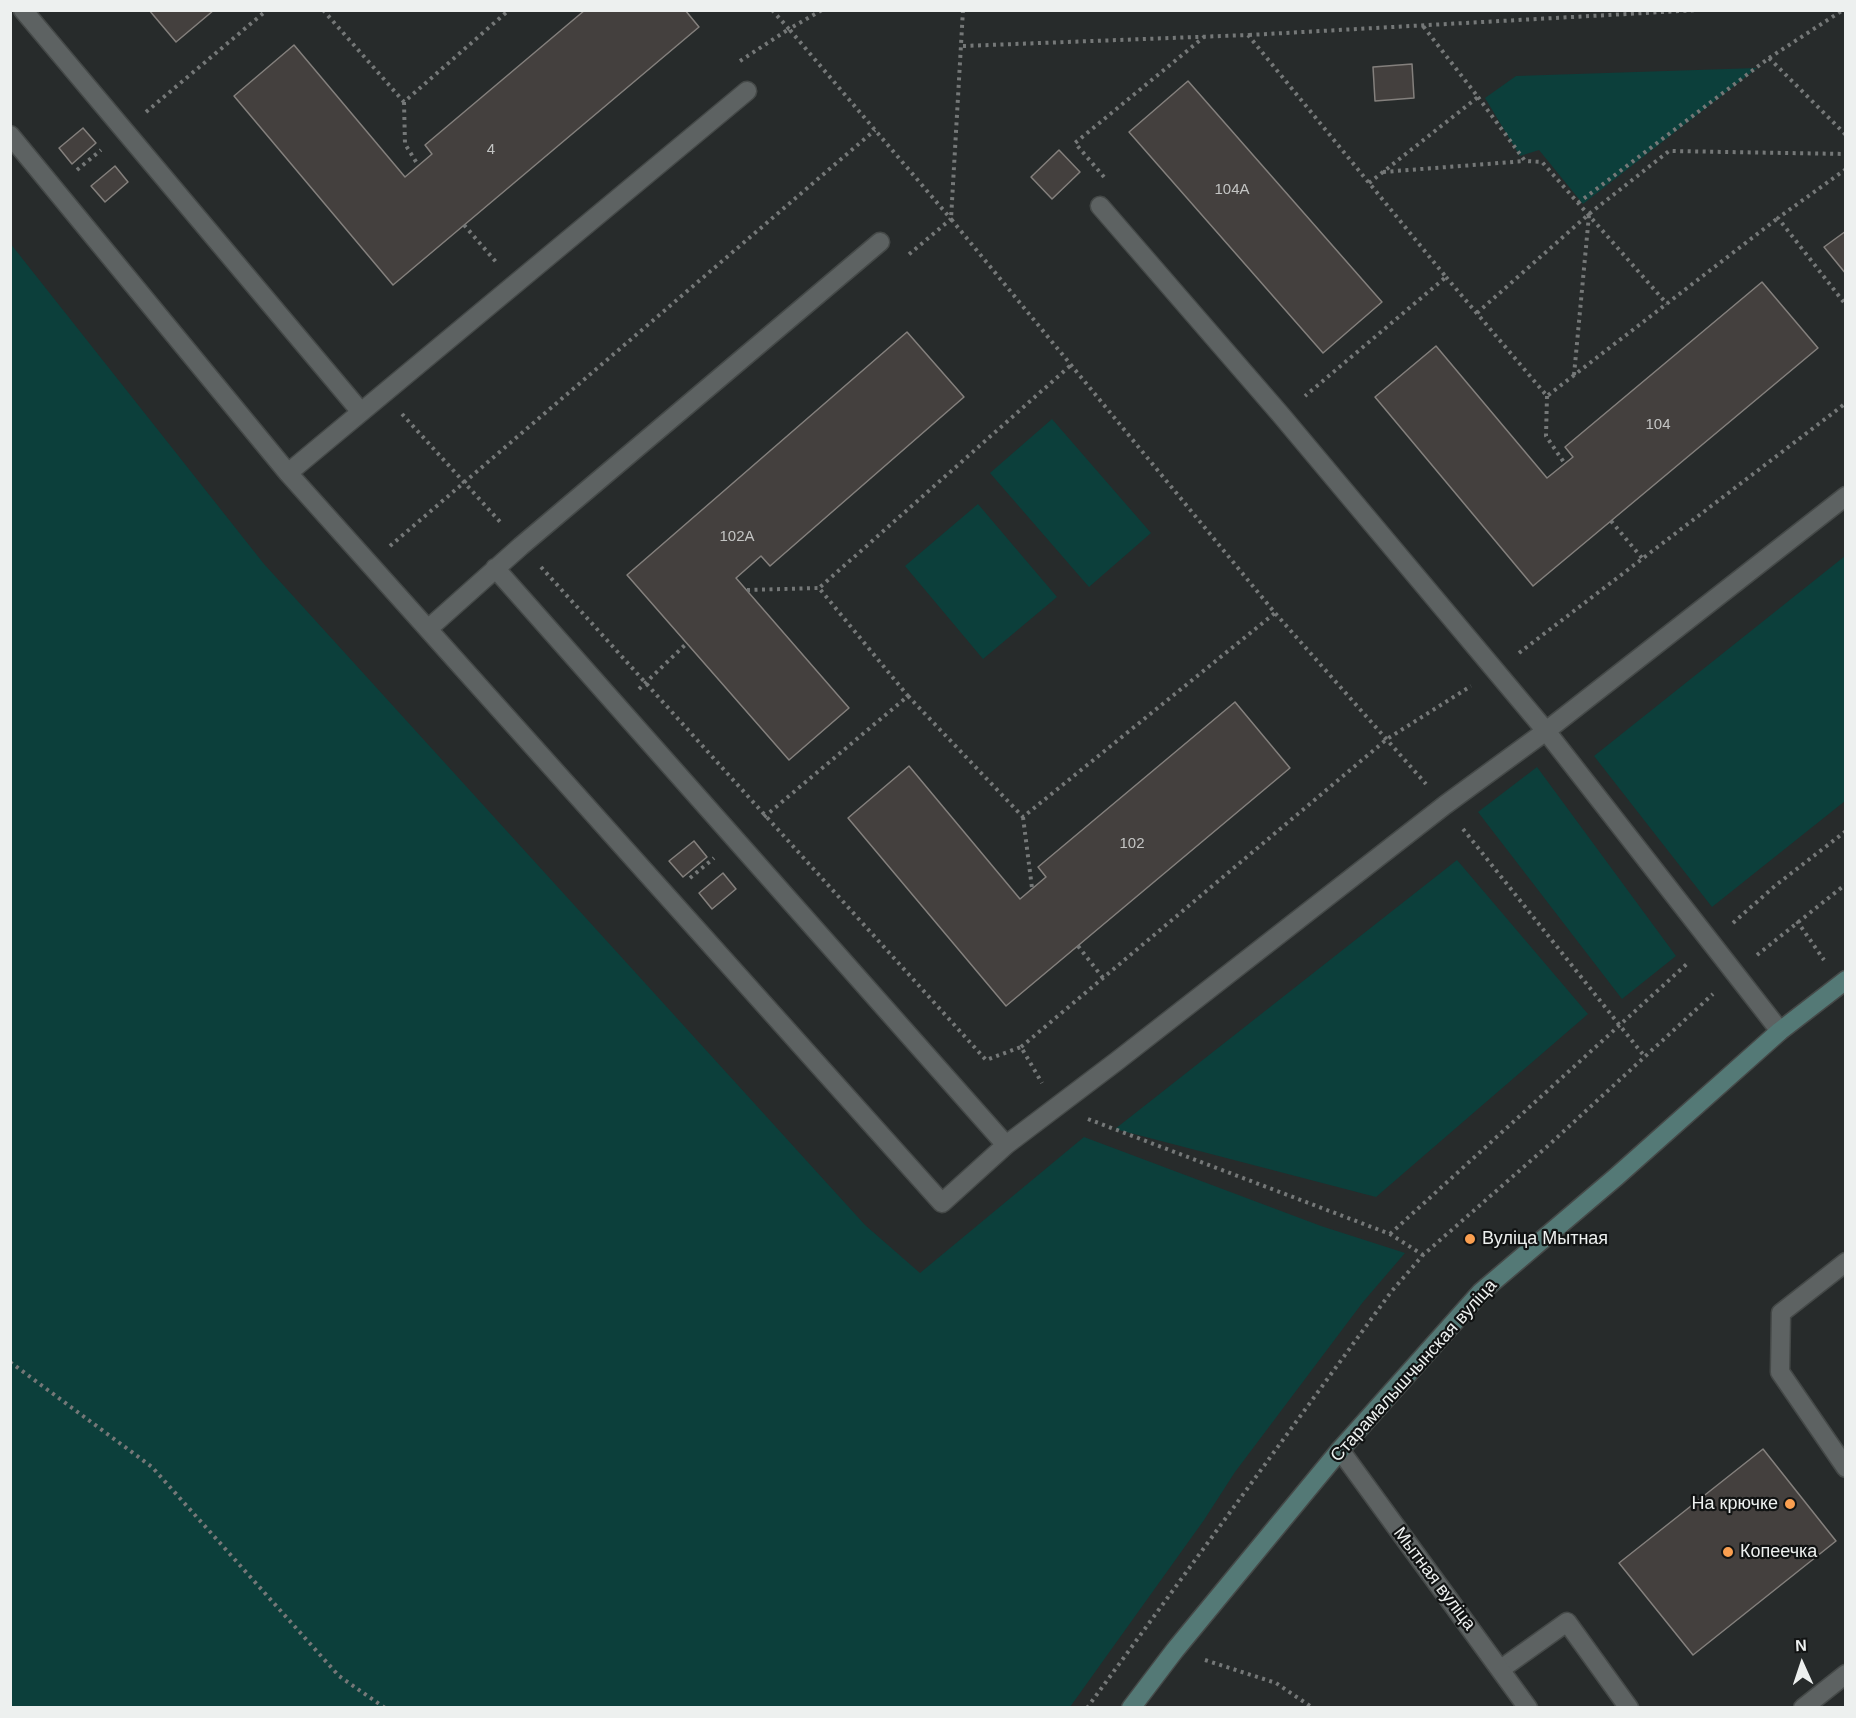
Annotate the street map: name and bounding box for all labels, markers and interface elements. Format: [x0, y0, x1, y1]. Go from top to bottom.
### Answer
house number: 4 [487, 141, 495, 159]
house number: 104А [1214, 181, 1250, 199]
house number: 104 [1645, 416, 1671, 434]
house number: 102А [719, 528, 755, 546]
house number: 102 [1119, 835, 1145, 853]
place label: Вуліца Мытная [1482, 1228, 1608, 1250]
marker: Вуліца Мытная [1463, 1232, 1477, 1246]
street label: Старамалышчынская вуліца [1326, 1275, 1502, 1467]
place label: На крючке [1692, 1493, 1778, 1515]
marker: На крючке [1783, 1497, 1797, 1511]
street label: Мытная вуліца [1388, 1523, 1480, 1635]
place label: Копеечка [1740, 1541, 1817, 1563]
marker: Копеечка [1721, 1545, 1735, 1559]
north arrow [1772, 1634, 1832, 1694]
text: N [1795, 1637, 1807, 1654]

